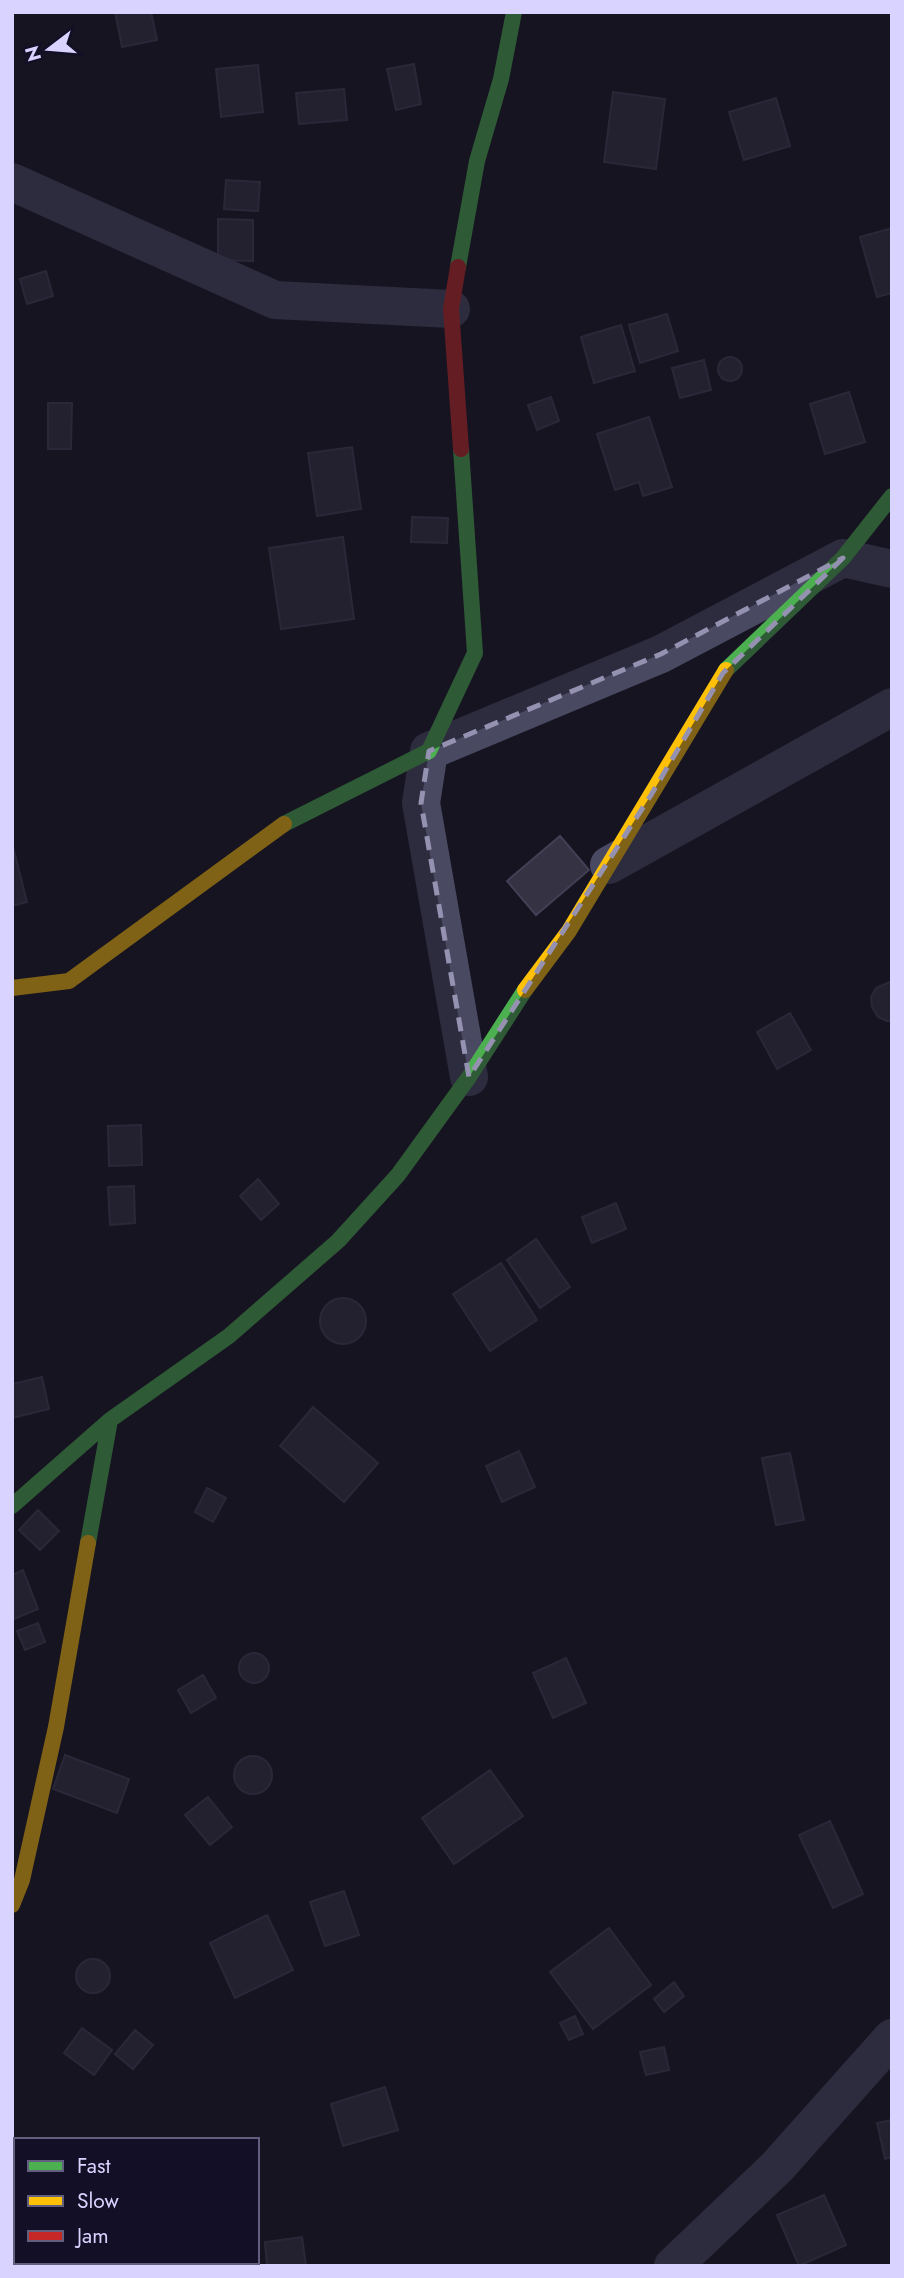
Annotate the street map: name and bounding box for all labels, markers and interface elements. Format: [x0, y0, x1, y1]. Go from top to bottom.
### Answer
north arrow [14, 14, 84, 84]
text: N [18, 43, 48, 65]
legend [14, 2138, 259, 2264]
text: Fast [77, 2151, 110, 2181]
text: Slow [77, 2186, 119, 2216]
text: Jam [74, 2221, 109, 2251]

